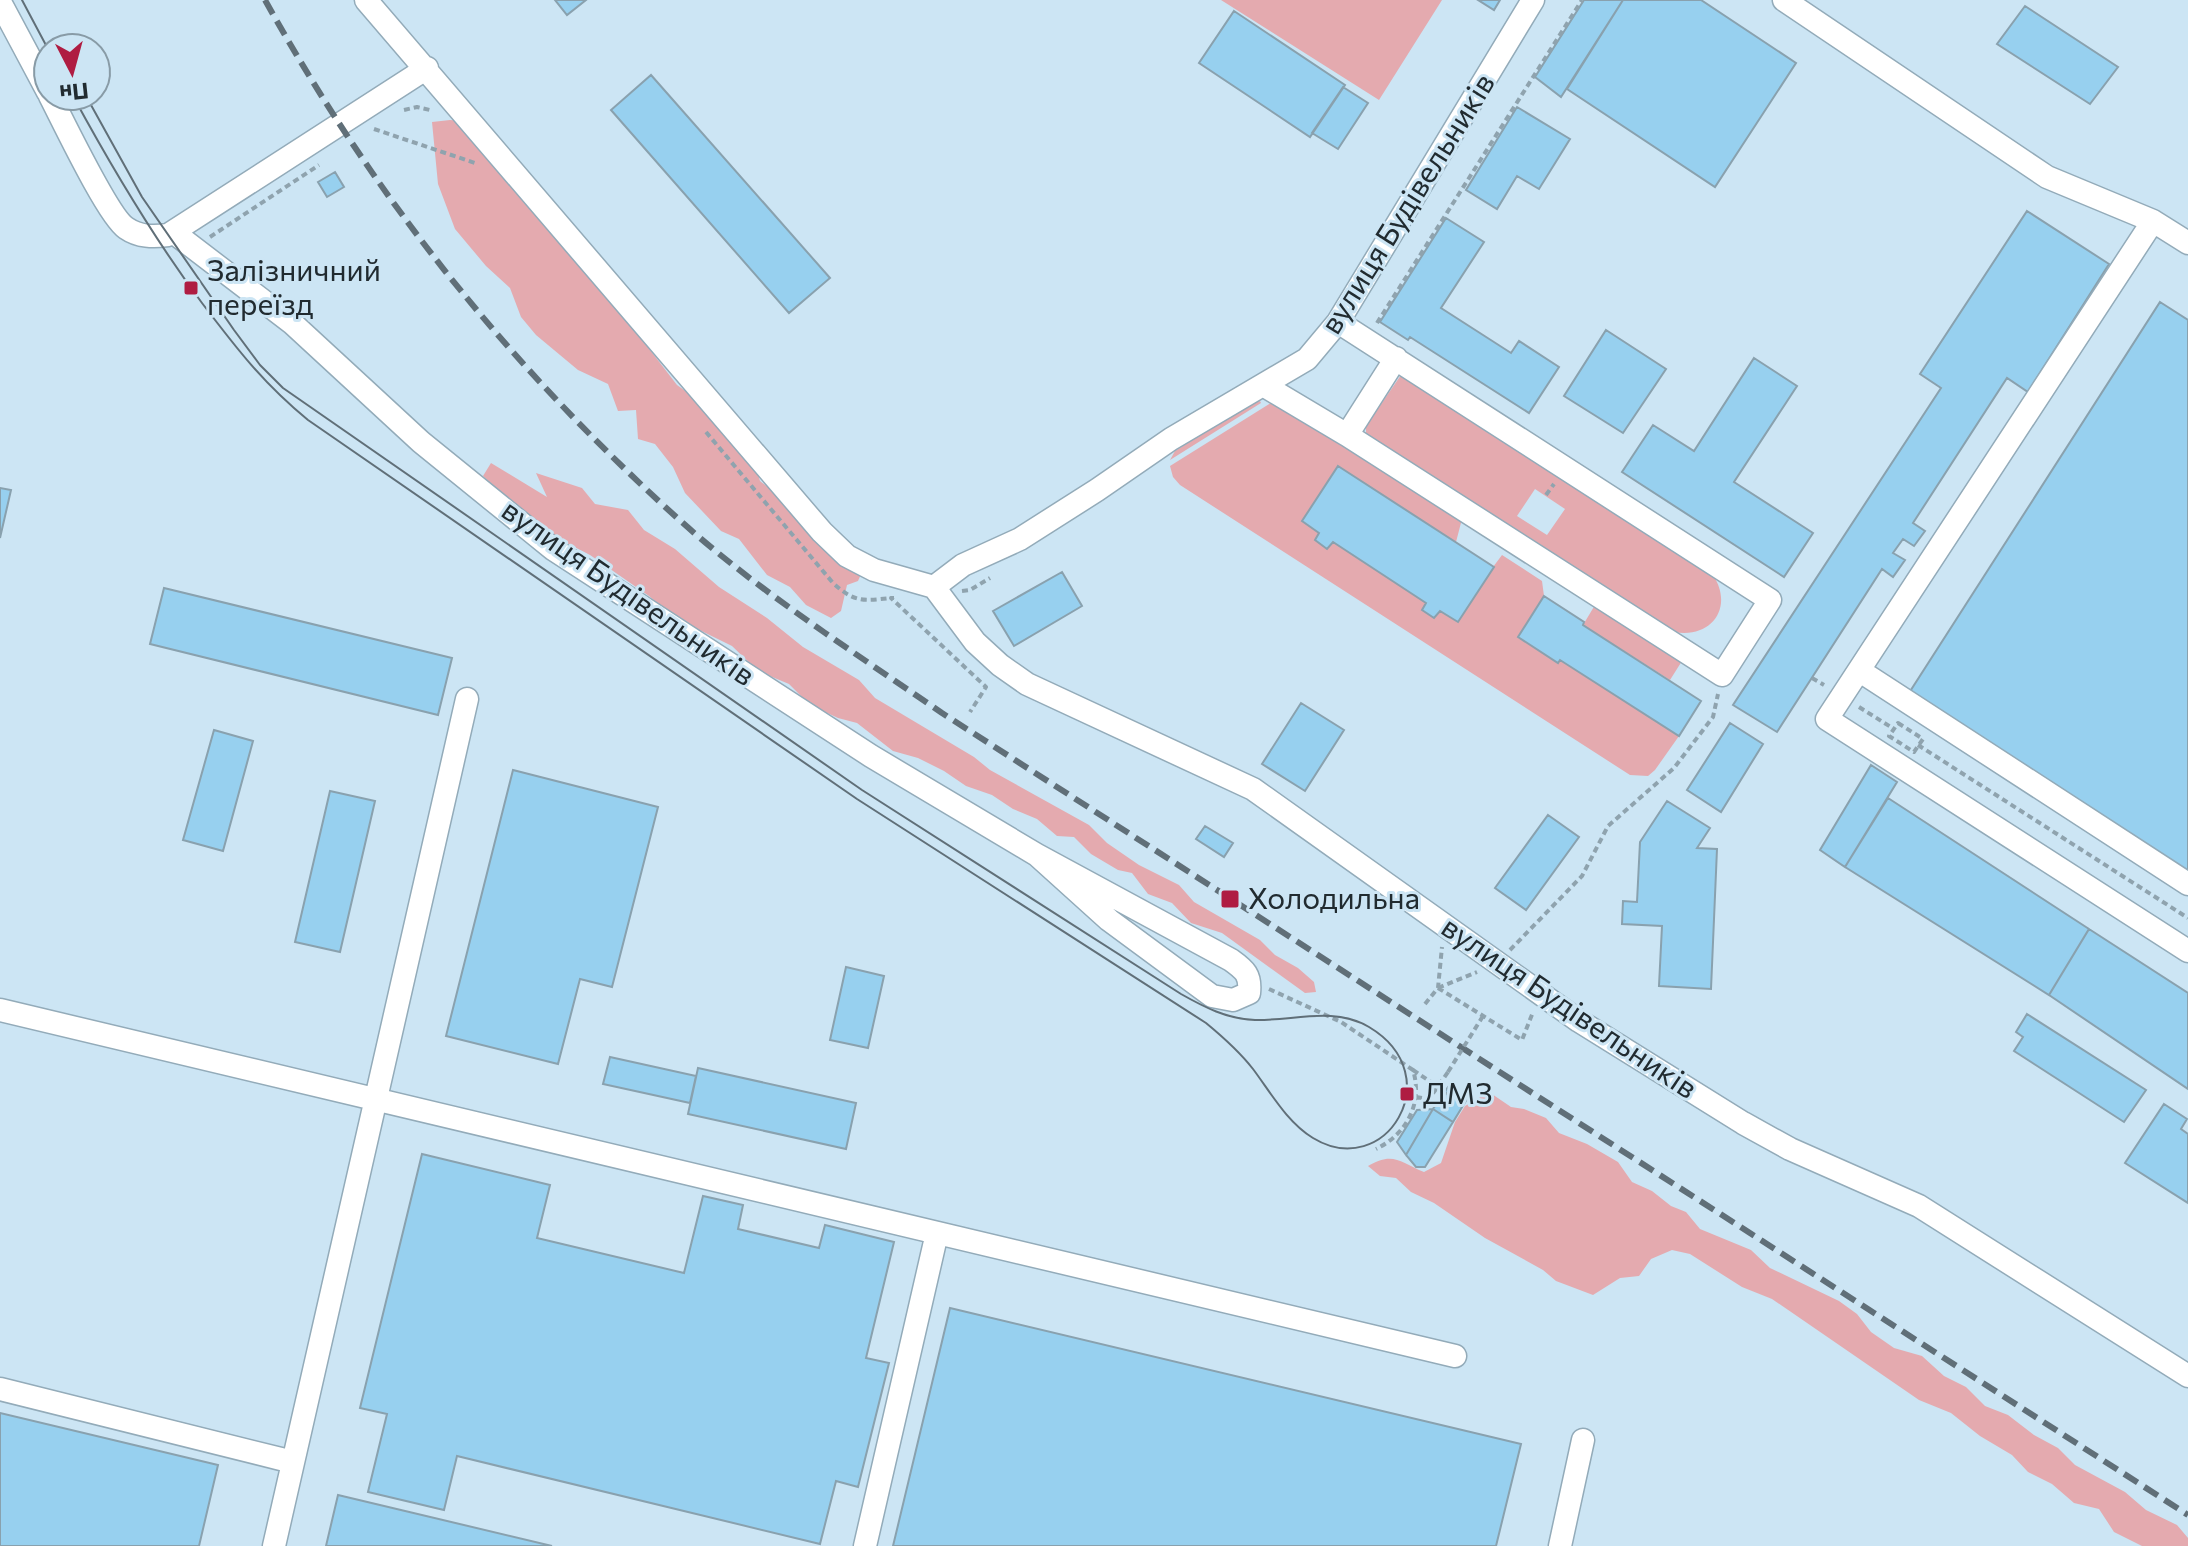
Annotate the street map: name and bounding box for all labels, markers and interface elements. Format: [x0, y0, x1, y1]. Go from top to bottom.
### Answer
north arrow [32, 32, 112, 112]
street label: вулиця Будівельників [1311, 66, 1501, 340]
text: Пн [58, 77, 90, 107]
place label: Залізничний переїзд [207, 250, 381, 321]
marker: Залізничний переїзд [182, 279, 200, 297]
street label: вулиця Будівельників [496, 490, 763, 692]
place label: Холодильна [1248, 878, 1420, 915]
marker: Холодильна [1219, 888, 1241, 910]
street label: вулиця Будівельників [1436, 907, 1705, 1105]
place label: ДМЗ [1423, 1073, 1492, 1110]
marker: ДМЗ [1398, 1085, 1416, 1103]

